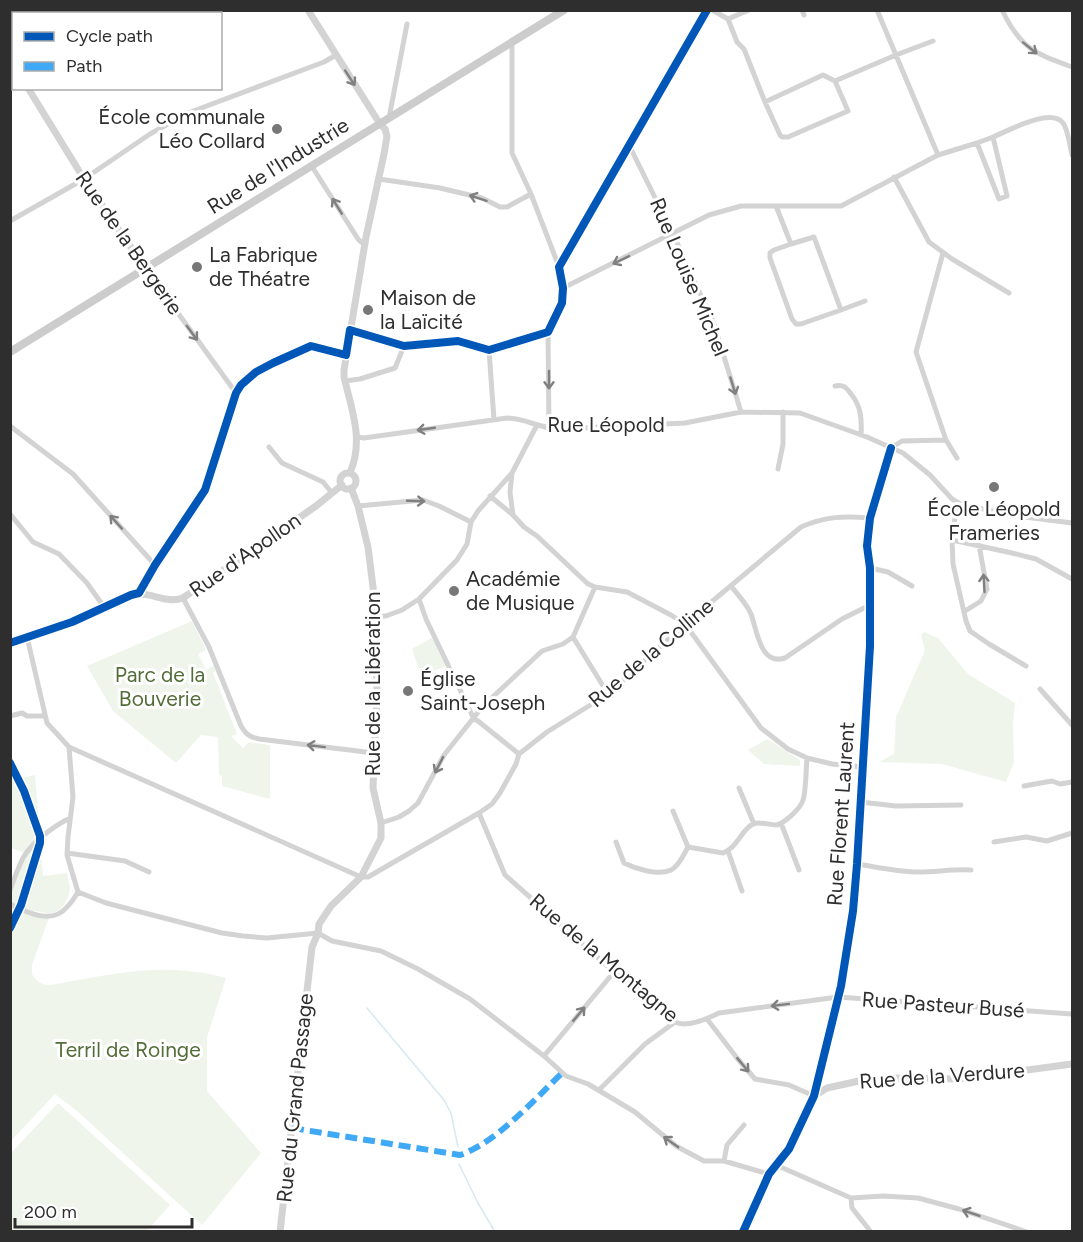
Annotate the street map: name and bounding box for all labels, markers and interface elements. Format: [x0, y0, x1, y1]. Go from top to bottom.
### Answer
legend [12, 12, 222, 90]
text: Cycle path [66, 25, 153, 47]
one-way arrow [1022, 41, 1038, 54]
text: Path [66, 55, 102, 77]
one-way arrow [345, 69, 357, 86]
place label: École communale Léo Collard [98, 104, 265, 153]
street label: Rue de l'Industrie [202, 112, 353, 219]
marker: École communale Léo Collard [270, 122, 284, 136]
street label: Rue de la Bergerie [71, 166, 188, 319]
one-way arrow [469, 192, 488, 203]
street label: Rue Louise Michel [645, 194, 734, 360]
one-way arrow [330, 198, 342, 215]
place label: La Fabrique de Théatre [209, 242, 317, 291]
one-way arrow [612, 254, 630, 266]
marker: La Fabrique de Théatre [190, 260, 204, 274]
place label: Maison de la Laïcité [380, 285, 476, 334]
marker: Maison de la Laïcité [361, 303, 375, 317]
one-way arrow [186, 325, 198, 341]
one-way arrow [543, 370, 555, 390]
one-way arrow [728, 376, 739, 395]
street label: Rue Léopold [547, 412, 665, 437]
one-way arrow [417, 423, 437, 434]
marker: École Léopold Frameries [987, 480, 1001, 494]
one-way arrow [406, 495, 426, 506]
place label: École Léopold Frameries [927, 496, 1061, 545]
street label: Rue d'Apollon [184, 507, 305, 602]
one-way arrow [109, 515, 123, 530]
place label: Académie de Musique [466, 566, 574, 615]
one-way arrow [979, 574, 990, 593]
marker: Académie de Musique [447, 584, 461, 598]
street label: Rue de la Libération [360, 591, 385, 777]
street label: Rue de la Colline [583, 593, 718, 712]
park label: Parc de la Bouverie [115, 662, 205, 711]
place label: Église Saint-Joseph [420, 666, 545, 715]
marker: Église Saint-Joseph [401, 684, 415, 698]
street label: Rue Florent Laurent [822, 721, 859, 907]
one-way arrow [306, 740, 326, 751]
one-way arrow [433, 755, 445, 773]
street label: Rue de la Montagne [525, 888, 684, 1027]
street label: Rue Pasteur Busé [861, 986, 1025, 1023]
street label: Rue du Grand Passage [271, 992, 318, 1204]
one-way arrow [770, 999, 790, 1010]
one-way arrow [573, 1006, 586, 1022]
park label: Terril de Roinge [55, 1037, 201, 1062]
one-way arrow [736, 1057, 750, 1072]
street label: Rue de la Verdure [858, 1057, 1026, 1094]
one-way arrow [664, 1136, 680, 1148]
scale bar [15, 1191, 192, 1229]
text: 200 m [24, 1201, 77, 1223]
one-way arrow [963, 1207, 981, 1218]

